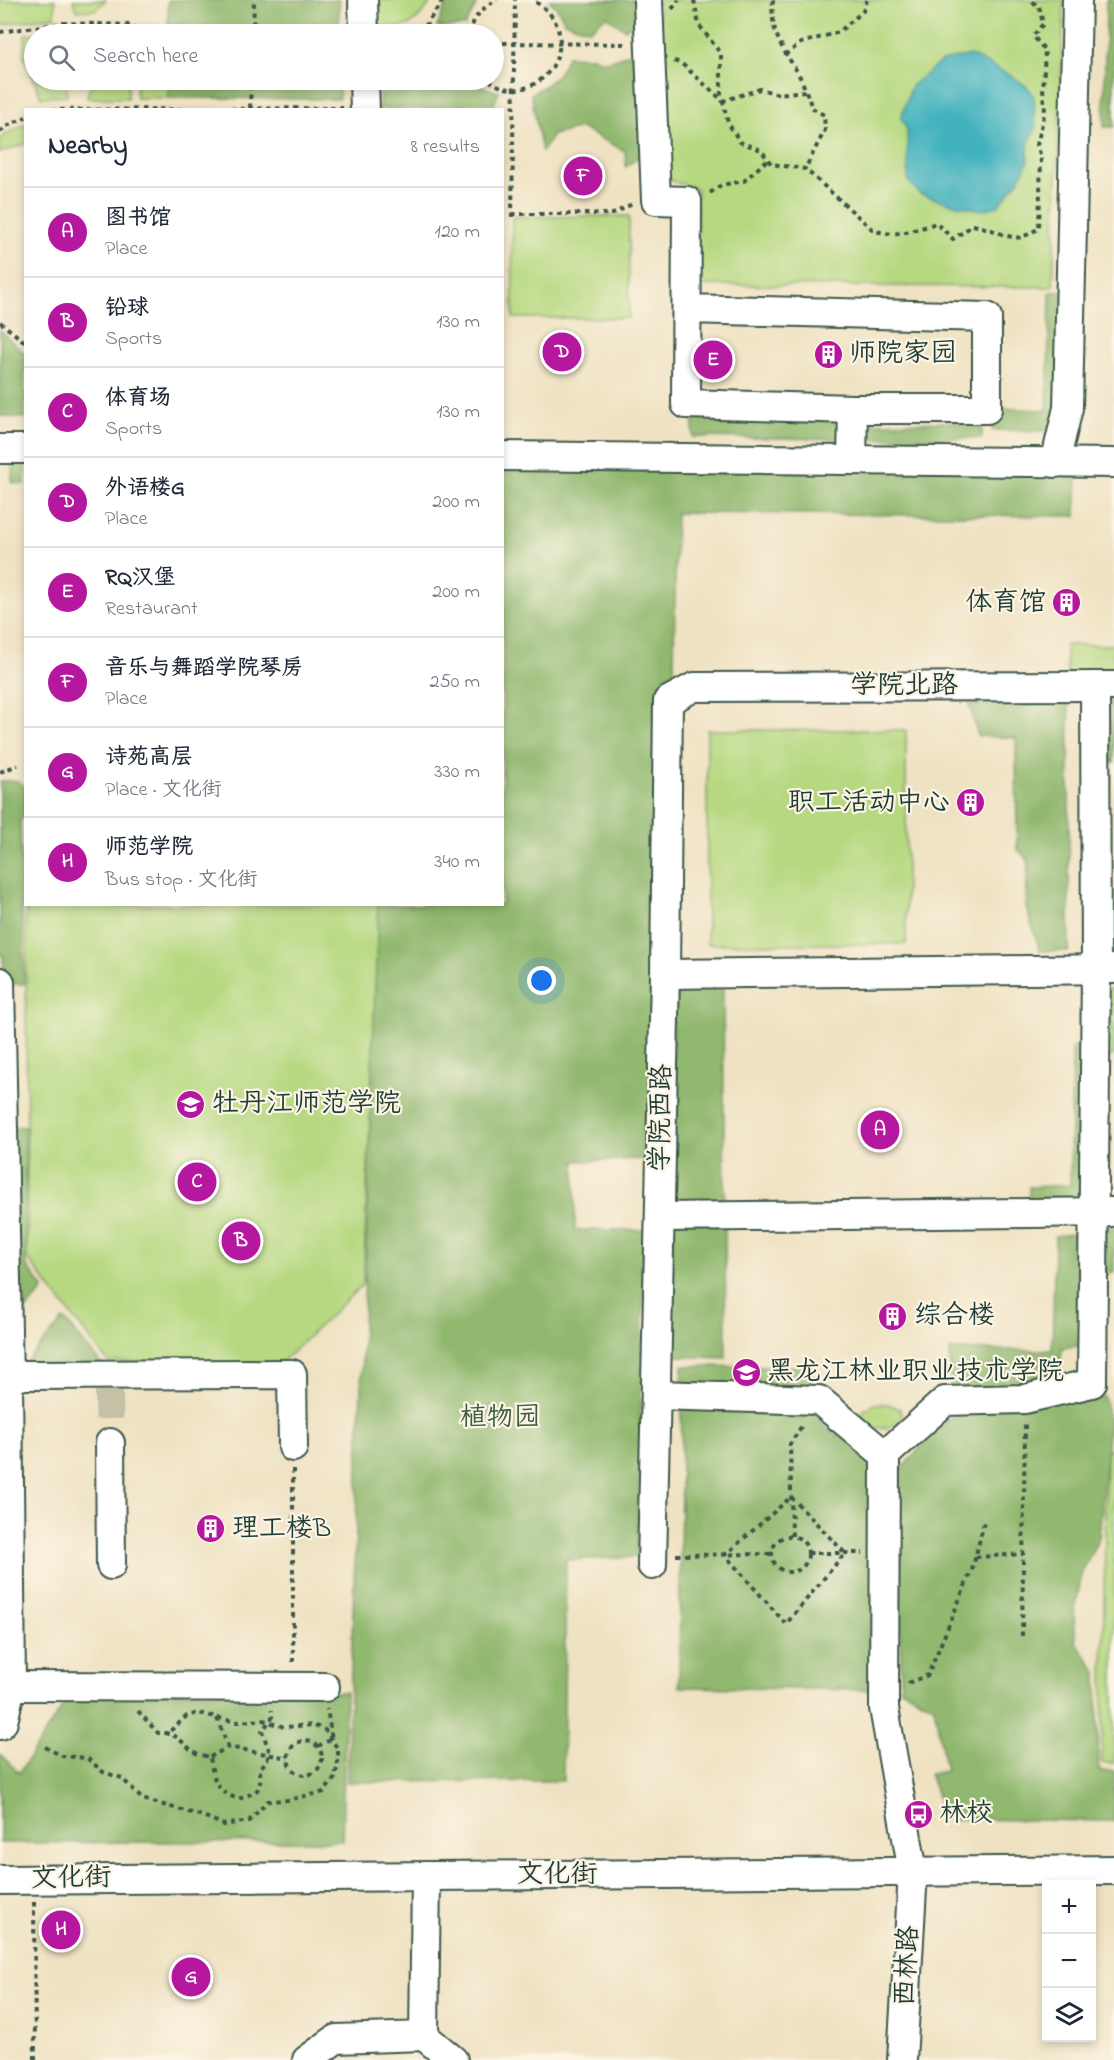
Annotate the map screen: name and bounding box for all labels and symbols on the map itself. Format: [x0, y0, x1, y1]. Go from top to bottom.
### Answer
pin: F [564, 154, 602, 198]
pin: D [542, 330, 582, 374]
place label: 师院家园 [849, 335, 957, 374]
pin: E [694, 338, 732, 382]
building icon: 师院家园 [812, 338, 844, 370]
place label: 体育馆 [965, 584, 1046, 623]
building icon: 体育馆 [1051, 587, 1083, 619]
street label: 学院北路 [850, 667, 958, 706]
place label: 职工活动中心 [788, 784, 950, 823]
building icon: 职工活动中心 [955, 787, 987, 819]
your location [527, 966, 556, 995]
street label: 学院西路 [642, 1064, 682, 1172]
place label: 牡丹江师范学院 [212, 1085, 401, 1124]
school or university icon: 牡丹江师范学院 [175, 1088, 207, 1120]
pin: A [860, 1108, 900, 1152]
pin: C [178, 1160, 216, 1204]
pin: B [222, 1218, 260, 1264]
place label: 综合楼 [914, 1297, 995, 1336]
building icon: 综合楼 [877, 1300, 909, 1332]
place label: 黑龙江林业职业技术学院 [767, 1353, 1064, 1392]
school or university icon: 黑龙江林业职业技术学院 [730, 1356, 762, 1388]
park label: 植物园 [460, 1399, 541, 1438]
place label: 理工楼B [232, 1510, 331, 1549]
building icon: 理工楼B [195, 1513, 227, 1545]
place label: 林校 [939, 1795, 993, 1834]
bus stop icon: 林校 [902, 1798, 934, 1830]
street label: 文化街 [517, 1856, 598, 1895]
street label: 文化街 [30, 1859, 112, 1899]
pin: H [42, 1908, 80, 1952]
street label: 西林路 [886, 1925, 930, 2007]
pin: G [172, 1954, 210, 2000]

